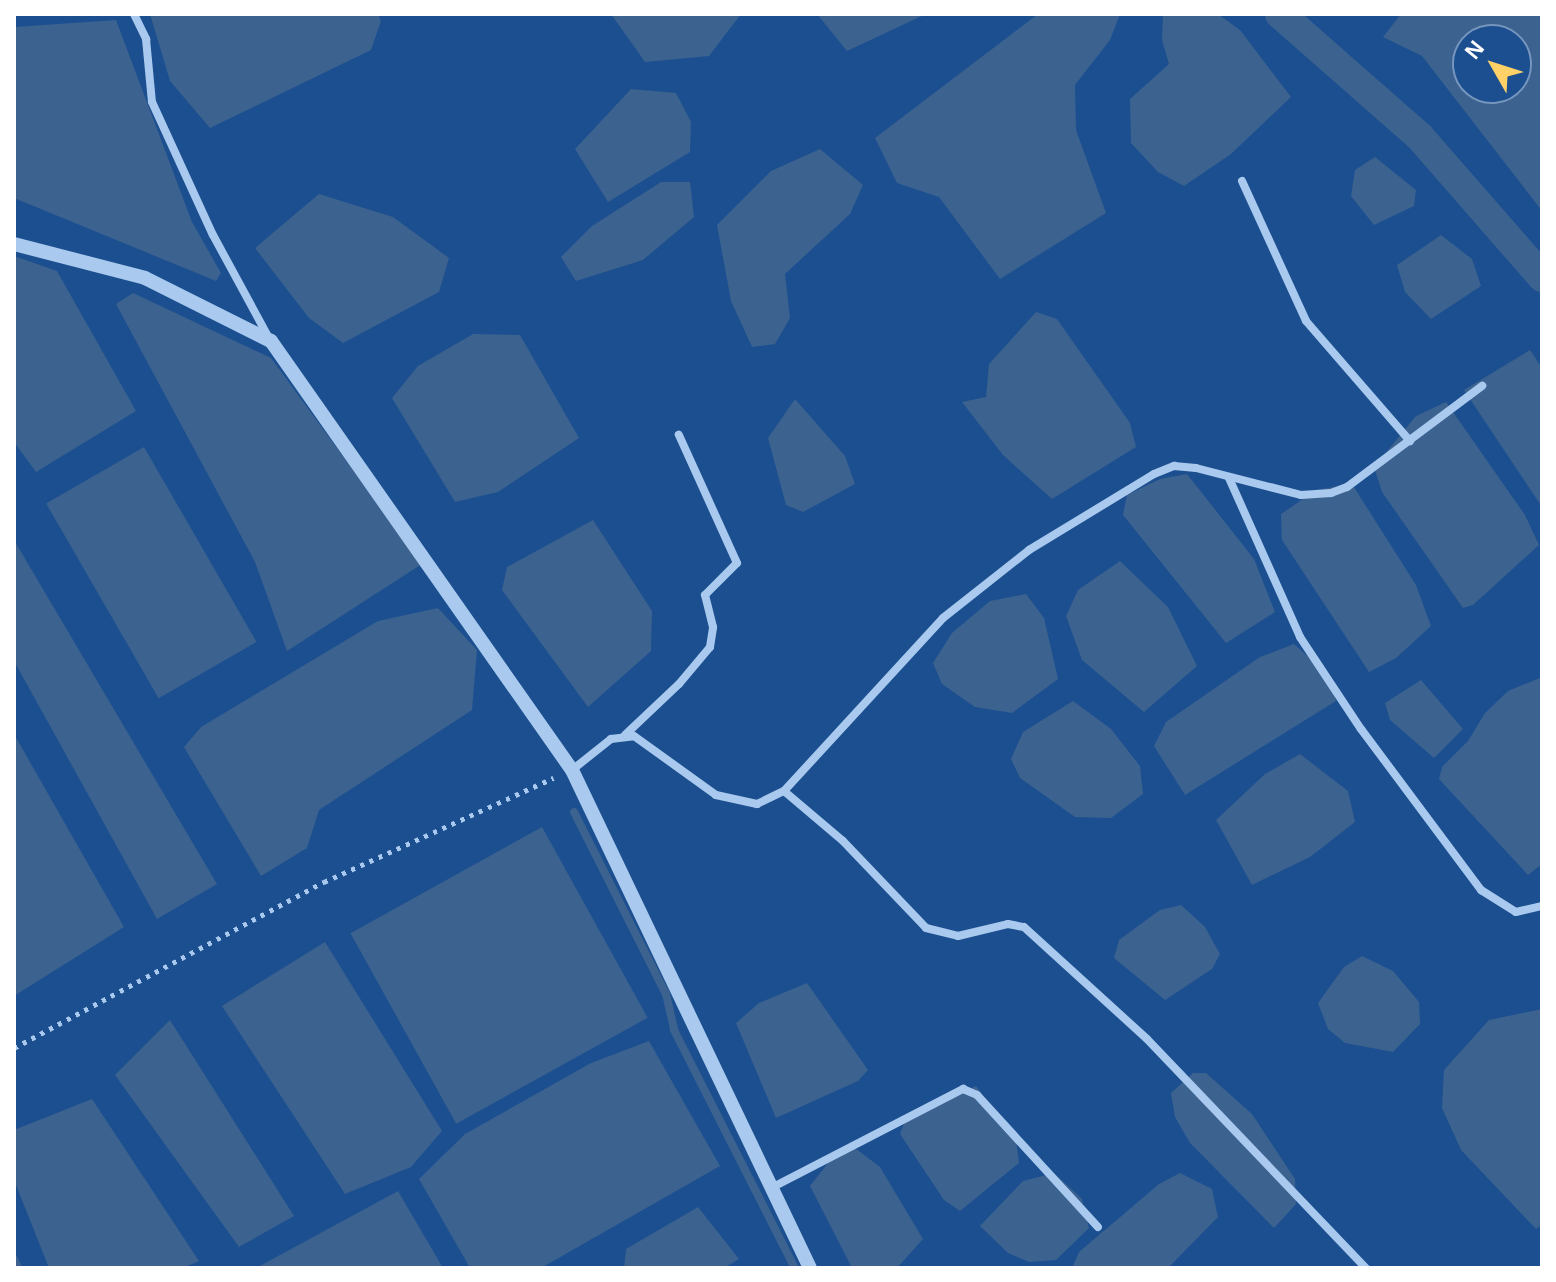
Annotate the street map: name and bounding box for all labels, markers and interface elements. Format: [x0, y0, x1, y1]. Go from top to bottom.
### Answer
north arrow [1452, 24, 1532, 104]
text: N [1460, 36, 1489, 64]

